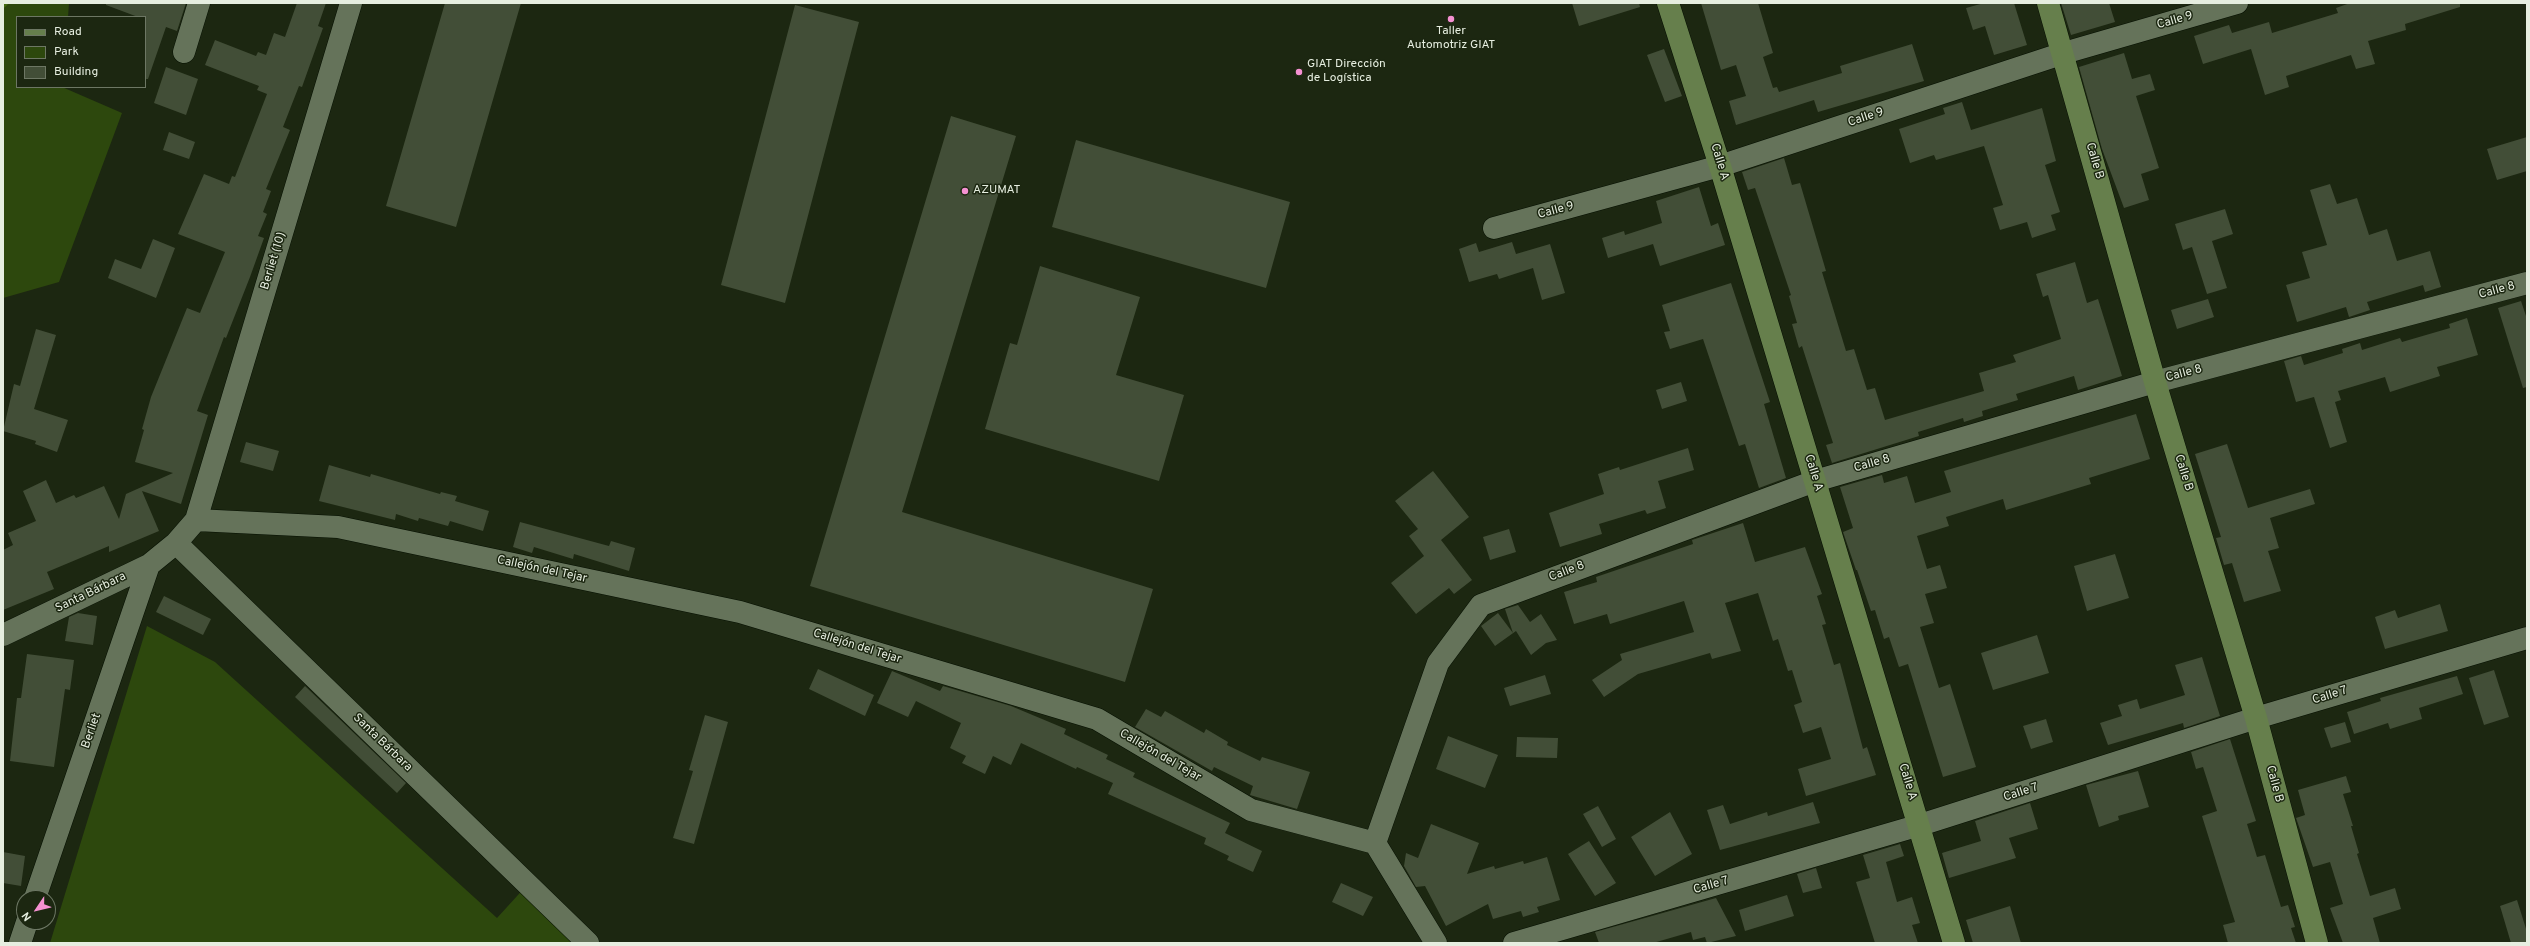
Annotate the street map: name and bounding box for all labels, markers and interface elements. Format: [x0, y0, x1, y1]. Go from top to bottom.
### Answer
street label: Calle 9 [2155, 9, 2195, 33]
marker: Taller Automotriz GIAT [1446, 14, 1456, 24]
legend [16, 16, 146, 88]
text: Road [54, 24, 82, 40]
place label: Taller Automotriz GIAT [1407, 25, 1495, 53]
text: Park [54, 44, 79, 60]
place label: GIAT Dirección de Logística [1307, 58, 1386, 86]
text: Building [54, 64, 98, 80]
marker: GIAT Dirección de Logística [1294, 67, 1304, 77]
street label: Calle 9 [1846, 105, 1886, 131]
street label: Calle B [2082, 141, 2106, 181]
street label: Calle A [1707, 142, 1731, 182]
place label: AZUMAT [973, 184, 1020, 198]
marker: AZUMAT [960, 186, 970, 196]
street label: Calle 9 [1536, 199, 1576, 223]
street label: Berliet (10) [258, 230, 290, 292]
street label: Calle 8 [2477, 279, 2517, 303]
street label: Calle 8 [2164, 362, 2204, 386]
street label: Calle 8 [1852, 452, 1892, 476]
street label: Calle A [1801, 453, 1825, 493]
street label: Calle B [2171, 453, 2195, 493]
street label: Callejón del Tejar [496, 553, 588, 587]
street label: Calle 8 [1547, 559, 1587, 585]
street label: Santa Bárbara [53, 570, 129, 616]
street label: Callejón del Tejar [811, 627, 903, 667]
street label: Calle 7 [2311, 684, 2349, 708]
street label: Santa Bárbara [349, 711, 415, 775]
street label: Berliet [79, 712, 105, 750]
street label: Callejón del Tejar [1117, 727, 1203, 785]
street label: Calle A [1895, 762, 1919, 802]
street label: Calle B [2262, 764, 2286, 804]
street label: Calle 7 [2002, 781, 2040, 805]
street label: Calle 7 [1692, 874, 1730, 898]
north arrow [16, 890, 56, 930]
text: N [19, 909, 35, 924]

